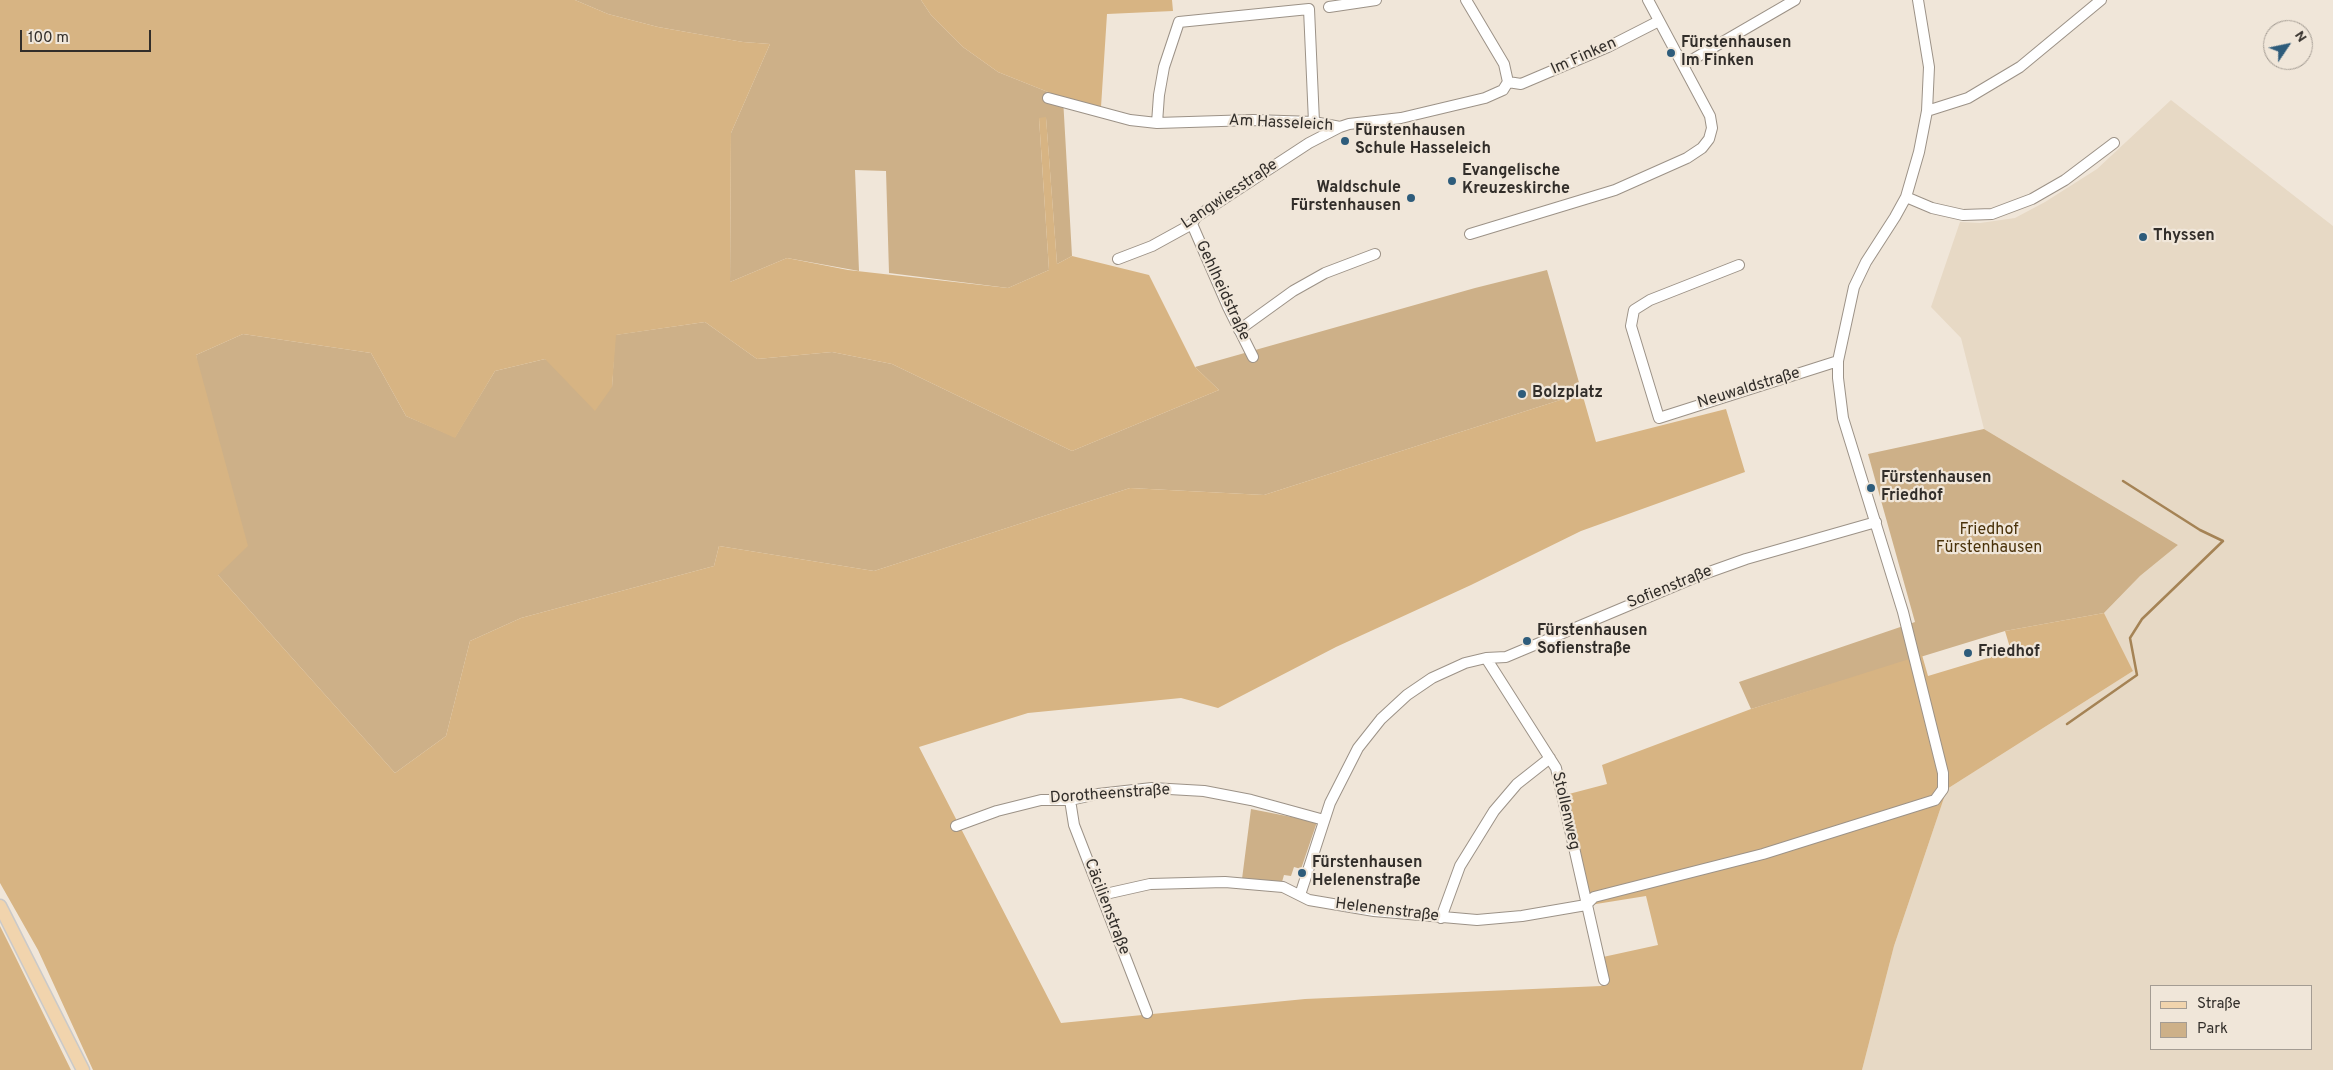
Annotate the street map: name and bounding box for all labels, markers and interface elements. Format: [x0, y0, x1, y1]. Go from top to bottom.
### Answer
scale bar [22, 20, 154, 52]
north arrow [2263, 20, 2313, 70]
text: N [2290, 28, 2310, 46]
text: 100 m [28, 29, 69, 48]
street label: Im Finken [1548, 34, 1620, 80]
place label: Fürstenhausen Im Finken [1681, 34, 1791, 72]
marker: Fürstenhausen Im Finken [1665, 47, 1677, 59]
street label: Am Hasseleich [1228, 112, 1334, 136]
place label: Fürstenhausen Schule Hasseleich [1355, 122, 1491, 160]
marker: Fürstenhausen Schule Hasseleich [1339, 135, 1351, 147]
street label: Langwiesstraße [1178, 156, 1282, 234]
place label: Evangelische Kreuzeskirche [1462, 162, 1570, 200]
marker: Evangelische Kreuzeskirche [1446, 175, 1458, 187]
place label: Waldschule Fürstenhausen [1291, 179, 1401, 217]
marker: Waldschule Fürstenhausen [1405, 192, 1417, 204]
place label: Thyssen [2153, 227, 2215, 247]
marker: Thyssen [2137, 231, 2149, 243]
street label: Gehlheidstraße [1190, 238, 1254, 344]
street label: Neuwaldstraße [1695, 364, 1803, 414]
place label: Bolzplatz [1532, 384, 1603, 404]
marker: Bolzplatz [1516, 388, 1528, 400]
place label: Fürstenhausen Friedhof [1881, 469, 1991, 507]
marker: Fürstenhausen Friedhof [1865, 482, 1877, 494]
park label: Friedhof Fürstenhausen [1936, 521, 2042, 559]
street label: Sofienstraße [1625, 562, 1715, 614]
place label: Fürstenhausen Sofienstraße [1537, 622, 1647, 660]
marker: Fürstenhausen Sofienstraße [1521, 635, 1533, 647]
place label: Friedhof [1978, 643, 2040, 663]
marker: Friedhof [1962, 647, 1974, 659]
street label: Stollenweg [1547, 770, 1583, 852]
street label: Dorotheenstraße [1049, 781, 1171, 809]
place label: Fürstenhausen Helenenstraße [1312, 854, 1422, 892]
street label: Cäcilienstraße [1079, 856, 1133, 958]
marker: Fürstenhausen Helenenstraße [1296, 867, 1308, 879]
street label: Helenenstraße [1334, 895, 1440, 927]
legend [2150, 985, 2313, 1050]
text: Straße [2197, 995, 2241, 1014]
text: Park [2197, 1020, 2228, 1039]

